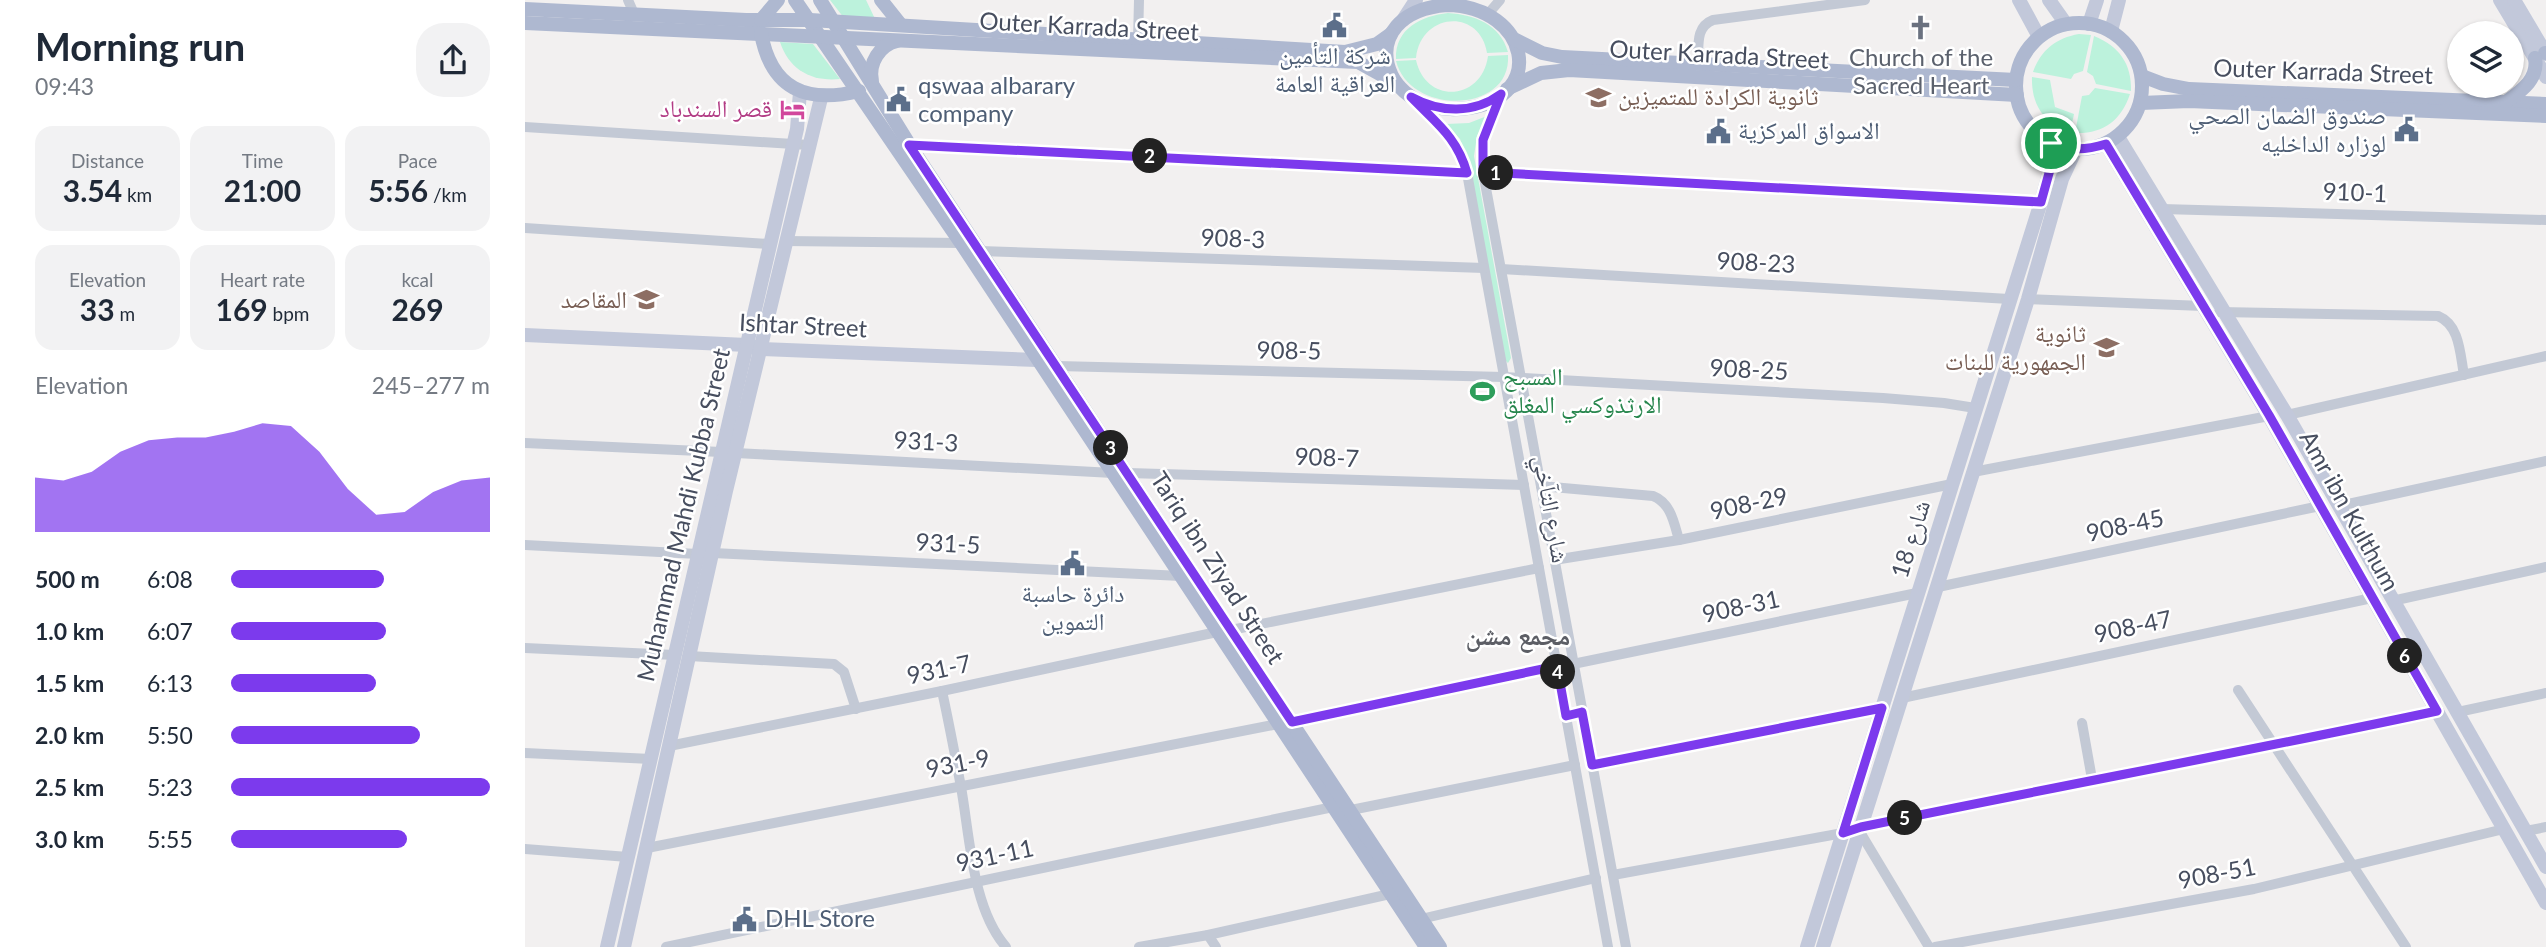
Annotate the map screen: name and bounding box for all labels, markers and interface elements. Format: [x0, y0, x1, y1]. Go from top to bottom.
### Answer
street label: Outer Karrada Street [979, 5, 1200, 46]
public building icon: شركة التأمين العراقية العامة [1321, 11, 1349, 39]
church icon: Church of the Sacred Heart [1907, 13, 1935, 41]
map controls [2447, 21, 2524, 98]
button: layers [2447, 21, 2524, 98]
text: Morning run [35, 23, 245, 69]
button: share [416, 23, 490, 97]
street label: Outer Karrada Street [1609, 33, 1830, 74]
place label: شركة التأمين العراقية العامة [1275, 40, 1395, 97]
place label: Church of the Sacred Heart [1849, 42, 1993, 99]
street label: Outer Karrada Street [2213, 52, 2434, 89]
place label: qswaa albarary company [918, 70, 1076, 127]
text: 09:43 [35, 72, 94, 100]
place label: ثانوية الكرادة للمتميزين [1618, 81, 1819, 111]
school or university icon: ثانوية الكرادة للمتميزين [1584, 83, 1612, 111]
public building icon: qswaa albarary company [884, 86, 912, 114]
place label: قصر السندباد [660, 93, 772, 123]
hotel icon: قصر السندباد [778, 95, 806, 123]
place label: صندوق الضمان الصحي لوزاره الداخليه [2188, 100, 2386, 157]
pin [2021, 113, 2081, 173]
place label: الاسواق المركزية [1738, 115, 1880, 145]
public building icon: صندوق الضمان الصحي لوزاره الداخليه [2392, 116, 2420, 144]
public building icon: الاسواق المركزية [1704, 117, 1732, 145]
icon: arrive [2032, 124, 2070, 162]
pin: 2 [1133, 138, 1167, 174]
text: 2 [1144, 144, 1155, 167]
text: Distance [71, 149, 144, 172]
text: Time [242, 149, 283, 172]
text: Pace [398, 149, 437, 172]
pin: 1 [1479, 156, 1513, 190]
text: 1 [1490, 161, 1501, 184]
text: 3.54 [63, 172, 122, 208]
text: 21:00 [224, 172, 301, 208]
text: 5:56 [368, 172, 428, 208]
street label: 910-1 [2322, 176, 2388, 207]
text: km [122, 183, 152, 206]
text: /km [428, 183, 467, 206]
street label: 908-3 [1200, 222, 1266, 253]
street label: 908-23 [1716, 245, 1796, 278]
text: Elevation [69, 268, 146, 291]
text: Heart rate [220, 268, 305, 291]
text: kcal [401, 268, 434, 291]
place label: المقاصد [561, 284, 627, 313]
school or university icon: المقاصد [633, 286, 661, 314]
text: 33 [80, 291, 115, 327]
text: 169 [216, 291, 268, 327]
text: 269 [391, 291, 444, 327]
text: m [115, 302, 135, 325]
text: bpm [268, 302, 309, 325]
street label: Ishtar Street [738, 307, 868, 342]
place label: ثانوية الجمهورية للبنات [1945, 318, 2086, 376]
street label: 908-5 [1256, 334, 1322, 365]
school or university icon: ثانوية الجمهورية للبنات [2092, 334, 2120, 362]
street label: Muhammad Mahdi Kubba Street [630, 345, 735, 684]
street label: 908-25 [1709, 352, 1789, 385]
place label: المسبح الارثذوكسي المغلق [1503, 361, 1662, 424]
text: Elevation [35, 371, 128, 399]
text: 245–277 m [372, 371, 490, 399]
sports icon: المسبح الارثذوكسي المغلق [1469, 377, 1497, 405]
street label: 931-3 [893, 424, 959, 457]
street label: Amr ibn Kulthum [2294, 425, 2406, 595]
pin: 3 [1093, 430, 1129, 466]
text: 3 [1105, 436, 1116, 459]
street label: 908-7 [1294, 441, 1360, 472]
street label: شارع التآخي [1523, 453, 1576, 566]
street label: Tariq ibn Ziyad Street [1145, 466, 1291, 669]
street label: 908-29 [1707, 480, 1790, 525]
street label: شارع 18 [1884, 496, 1937, 581]
street label: 908-45 [2083, 502, 2166, 547]
street label: 931-5 [915, 526, 981, 559]
public building icon: دائرة حاسبة التموين [1059, 549, 1087, 577]
text: 500 m [35, 565, 100, 593]
text: 6:08 [147, 565, 193, 593]
place label: دائرة حاسبة التموين [1022, 578, 1124, 636]
street label: 908-31 [1699, 583, 1782, 628]
street label: 908-47 [2091, 603, 2174, 648]
text: 1.0 km [35, 617, 104, 645]
text: 6:07 [147, 617, 193, 645]
district label: مجمع مشن [1466, 619, 1570, 653]
pin: 6 [2387, 638, 2423, 674]
text: 6 [2399, 644, 2410, 667]
street label: 931-7 [904, 648, 973, 689]
pin: 4 [1541, 654, 1575, 690]
text: 4 [1552, 660, 1563, 683]
text: 1.5 km [35, 669, 104, 697]
text: 6:13 [147, 669, 193, 697]
text: 2.0 km [35, 721, 104, 749]
text: 5:50 [147, 721, 193, 749]
street label: 931-9 [923, 742, 992, 783]
text: 2.5 km [35, 773, 104, 801]
text: 5:23 [147, 773, 193, 801]
pin: 5 [1887, 800, 1923, 836]
text: 5 [1899, 806, 1910, 829]
text: 3.0 km [35, 825, 104, 853]
text: 5:55 [147, 825, 193, 853]
street label: 931-11 [953, 832, 1036, 877]
street label: 908-51 [2175, 851, 2258, 894]
place label: DHL Store [765, 903, 875, 932]
public building icon: DHL Store [731, 905, 759, 933]

